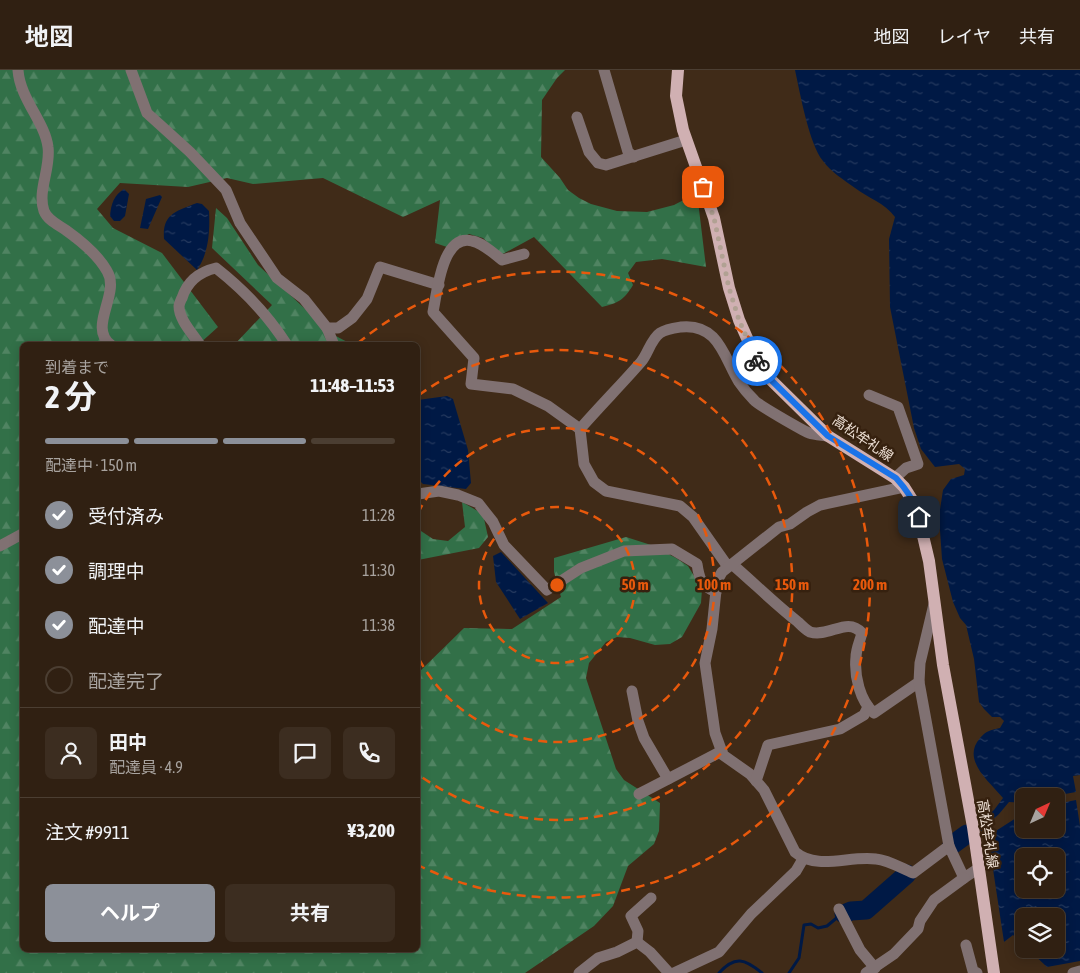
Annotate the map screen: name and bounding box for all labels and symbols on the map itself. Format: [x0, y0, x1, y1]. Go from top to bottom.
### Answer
pin [682, 166, 724, 208]
courier [732, 336, 782, 386]
street label: 高松牟礼線 [830, 412, 896, 464]
pin [898, 496, 940, 538]
centre of rings [548, 576, 566, 594]
text: 50 m [622, 576, 649, 593]
text: 100 m [697, 576, 731, 593]
text: 150 m [775, 576, 809, 593]
text: 200 m [853, 576, 887, 593]
north arrow [1015, 788, 1065, 838]
street label: 高松牟礼線 [975, 798, 1001, 870]

